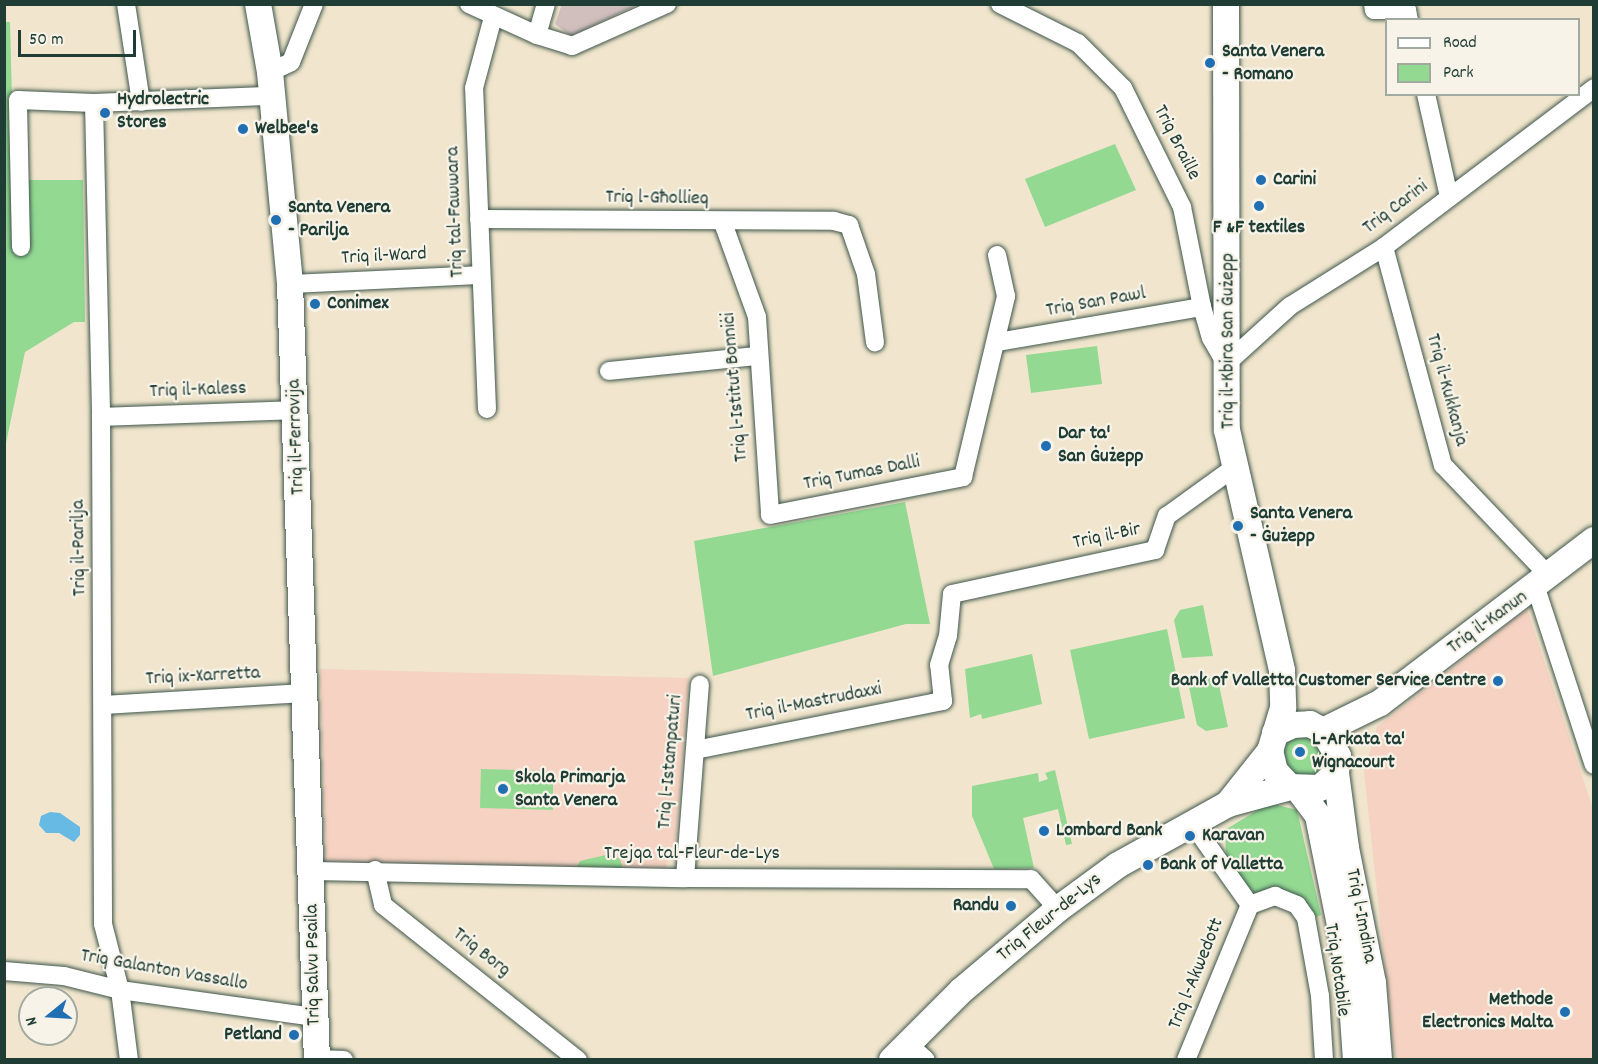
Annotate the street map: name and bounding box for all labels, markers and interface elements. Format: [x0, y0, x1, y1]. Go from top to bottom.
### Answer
scale bar [21, 18, 140, 56]
legend [1385, 18, 1580, 96]
text: 50 m [29, 28, 64, 53]
text: Road [1443, 31, 1477, 56]
place label: Santa Venera - Romano [1222, 40, 1324, 87]
marker: Santa Venera - Romano [1203, 56, 1217, 70]
text: Park [1443, 61, 1474, 86]
place label: Hydrolectric Stores [117, 89, 209, 136]
street label: Triq Braille [1147, 102, 1205, 184]
marker: Hydrolectric Stores [98, 106, 112, 120]
place label: Welbee's [255, 117, 319, 141]
marker: Welbee's [236, 122, 250, 136]
street label: Triq tal-Fawwara [442, 146, 470, 278]
place label: Carini [1273, 168, 1316, 192]
marker: Carini [1254, 173, 1268, 187]
street label: Triq Carini [1359, 176, 1433, 240]
street label: Triq l-Għollieq [605, 186, 709, 212]
place label: Santa Venera - Parilja [288, 196, 390, 243]
marker: F &F textiles [1252, 199, 1266, 213]
marker: Santa Venera - Parilja [269, 213, 283, 227]
place label: F &F textiles [1213, 216, 1305, 240]
street label: Triq il-Ward [341, 243, 427, 271]
street label: Triq il-Kbira San Ġużepp [1217, 253, 1241, 429]
street label: Triq San Pawl [1044, 282, 1148, 324]
place label: Conimex [327, 292, 389, 316]
marker: Conimex [308, 297, 322, 311]
street label: Triq l-Istitut Bonniċi [718, 311, 754, 463]
street label: Triq il-Kukkanja [1419, 331, 1473, 449]
street label: Triq il-Kaless [149, 377, 247, 405]
street label: Triq il-Ferrovija [283, 379, 311, 495]
place label: Dar ta' San Ġużepp [1058, 422, 1144, 469]
marker: Dar ta' San Ġużepp [1039, 439, 1053, 453]
street label: Triq Tumas Dalli [802, 451, 922, 497]
street label: Triq il-Parilja [67, 499, 93, 597]
place label: Santa Venera - Ġużepp [1250, 502, 1352, 549]
street label: Triq il-Bir [1071, 518, 1143, 556]
marker: Santa Venera - Ġużepp [1231, 519, 1245, 533]
street label: Triq il-Kanun [1443, 586, 1533, 660]
street label: Triq ix-Xarretta [145, 662, 261, 692]
place label: Bank of Valletta Customer Service Centre [1171, 669, 1486, 693]
marker: Bank of Valletta Customer Service Centre [1491, 674, 1505, 688]
street label: Triq il-Mastrudaxxi [744, 678, 884, 728]
street label: Triq l-Istampaturi [653, 694, 689, 830]
place label: L-Arkata ta' Wignacourt [1312, 728, 1405, 775]
marker: L-Arkata ta' Wignacourt [1293, 745, 1307, 759]
place label: Skola Primarja Santa Venera [515, 766, 625, 813]
marker: Skola Primarja Santa Venera [496, 782, 510, 796]
place label: Lombard Bank [1056, 819, 1163, 843]
marker: Lombard Bank [1037, 824, 1051, 838]
place label: Karavan [1202, 824, 1264, 848]
marker: Karavan [1183, 829, 1197, 843]
street label: Trejqa tal-Fleur-de-Lys [604, 842, 780, 866]
place label: Bank of Valletta [1160, 853, 1283, 877]
marker: Bank of Valletta [1141, 858, 1155, 872]
street label: Triq l-Imdina [1339, 867, 1381, 965]
street label: Triq Fleur-de-Lys [993, 869, 1107, 967]
place label: Randu [953, 894, 999, 918]
marker: Randu [1004, 899, 1018, 913]
street label: Triq Salvu Psaila [301, 904, 327, 1026]
street label: Triq l-Akwedott [1164, 915, 1230, 1033]
street label: Triq Notabile [1318, 922, 1354, 1018]
street label: Triq Borg [447, 923, 515, 983]
street label: Triq Galanton Vassallo [79, 944, 249, 998]
north arrow [18, 986, 78, 1046]
place label: Methode Electronics Malta [1422, 988, 1553, 1035]
marker: Methode Electronics Malta [1558, 1005, 1572, 1019]
text: N [20, 1014, 44, 1028]
place label: Petland [224, 1023, 282, 1047]
marker: Petland [287, 1028, 301, 1042]

